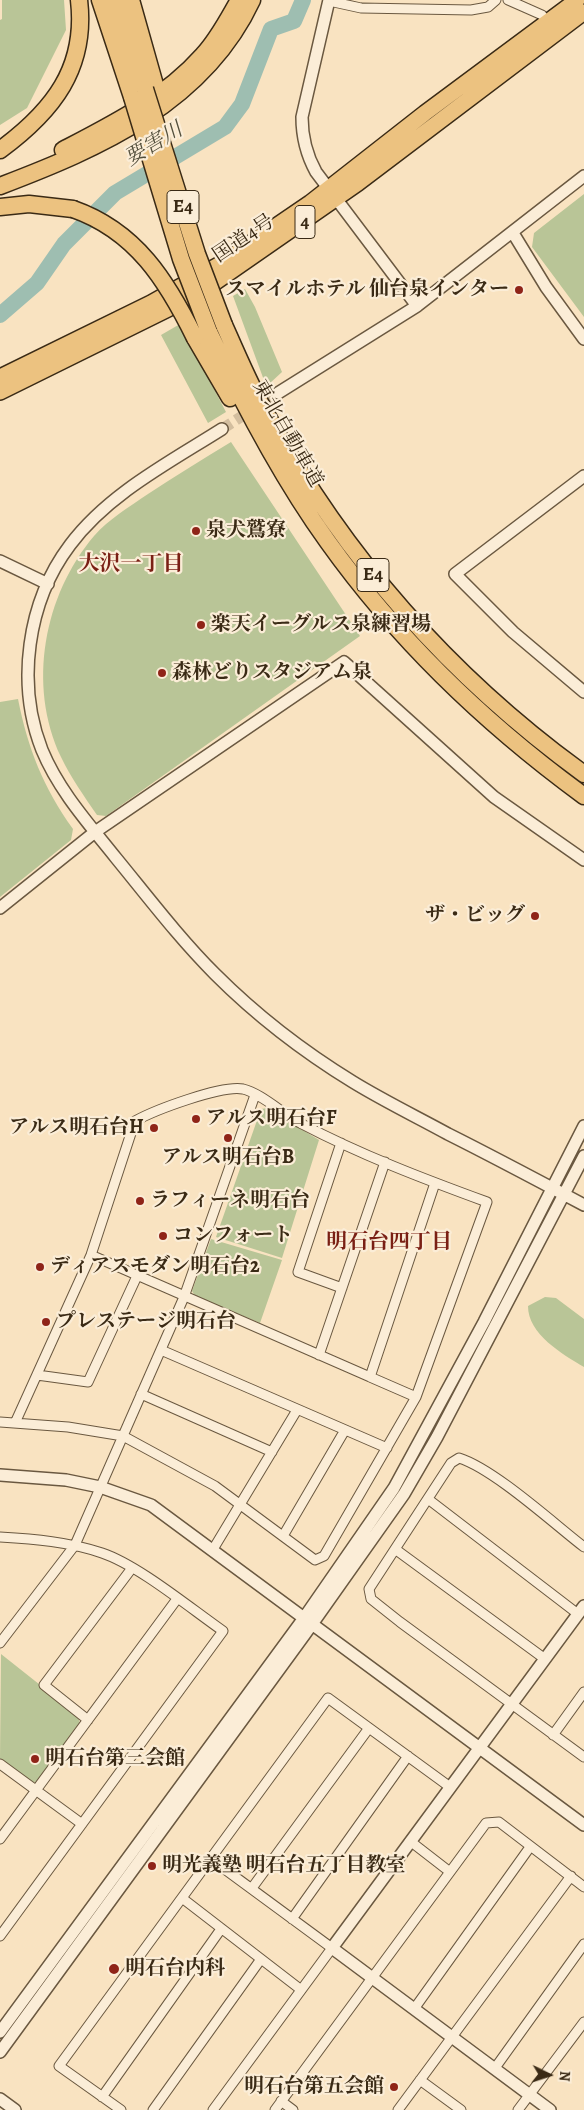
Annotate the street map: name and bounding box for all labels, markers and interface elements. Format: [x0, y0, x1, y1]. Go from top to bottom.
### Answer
water label: 要害川 [121, 118, 187, 172]
road number: E4 [167, 190, 199, 223]
road number: 4 [295, 206, 315, 238]
street label: 国道4号 [209, 210, 279, 268]
place label: スマイルホテル 仙台泉インター [226, 278, 509, 302]
marker: スマイルホテル 仙台泉インター [513, 284, 525, 296]
street label: 東北自動車道 [247, 376, 327, 492]
place label: 泉犬鷲寮 [206, 519, 286, 543]
marker: 泉犬鷲寮 [190, 525, 202, 537]
district label: 大沢一丁目 [79, 552, 183, 578]
road number: E4 [357, 558, 389, 592]
place label: 楽天イーグルス泉練習場 [211, 613, 431, 637]
marker: 楽天イーグルス泉練習場 [195, 619, 207, 631]
place label: 森林どりスタジアム泉 [172, 661, 372, 685]
marker: 森林どりスタジアム泉 [156, 667, 168, 679]
place label: ザ・ビッグ [425, 904, 525, 928]
marker: ザ・ビッグ [529, 910, 541, 922]
place label: アルス明石台F [206, 1107, 337, 1131]
marker: アルス明石台F [190, 1113, 202, 1125]
place label: アルス明石台H [9, 1116, 144, 1140]
marker: アルス明石台H [148, 1122, 160, 1134]
marker: アルス明石台B [222, 1132, 234, 1144]
place label: アルス明石台B [162, 1146, 294, 1170]
place label: ラフィーネ明石台 [150, 1189, 310, 1213]
marker: ラフィーネ明石台 [134, 1195, 146, 1207]
place label: コンフォート [173, 1224, 293, 1248]
marker: コンフォート [157, 1230, 169, 1242]
district label: 明石台四丁目 [326, 1230, 452, 1256]
place label: ディアスモダン明石台2 [50, 1255, 260, 1279]
marker: ディアスモダン明石台2 [34, 1261, 46, 1273]
place label: プレステージ明石台 [56, 1310, 236, 1334]
marker: プレステージ明石台 [40, 1316, 52, 1328]
place label: 明石台第三会館 [45, 1747, 185, 1771]
marker: 明石台第三会館 [29, 1753, 41, 1765]
place label: 明光義塾 明石台五丁目教室 [162, 1854, 405, 1878]
marker: 明光義塾 明石台五丁目教室 [146, 1860, 158, 1872]
place label: 明石台内科 [125, 1957, 225, 1981]
marker: 明石台内科 [107, 1962, 121, 1976]
north arrow [524, 2050, 574, 2100]
text: N [555, 2070, 574, 2082]
place label: 明石台第五会館 [244, 2075, 384, 2099]
marker: 明石台第五会館 [388, 2081, 400, 2093]

